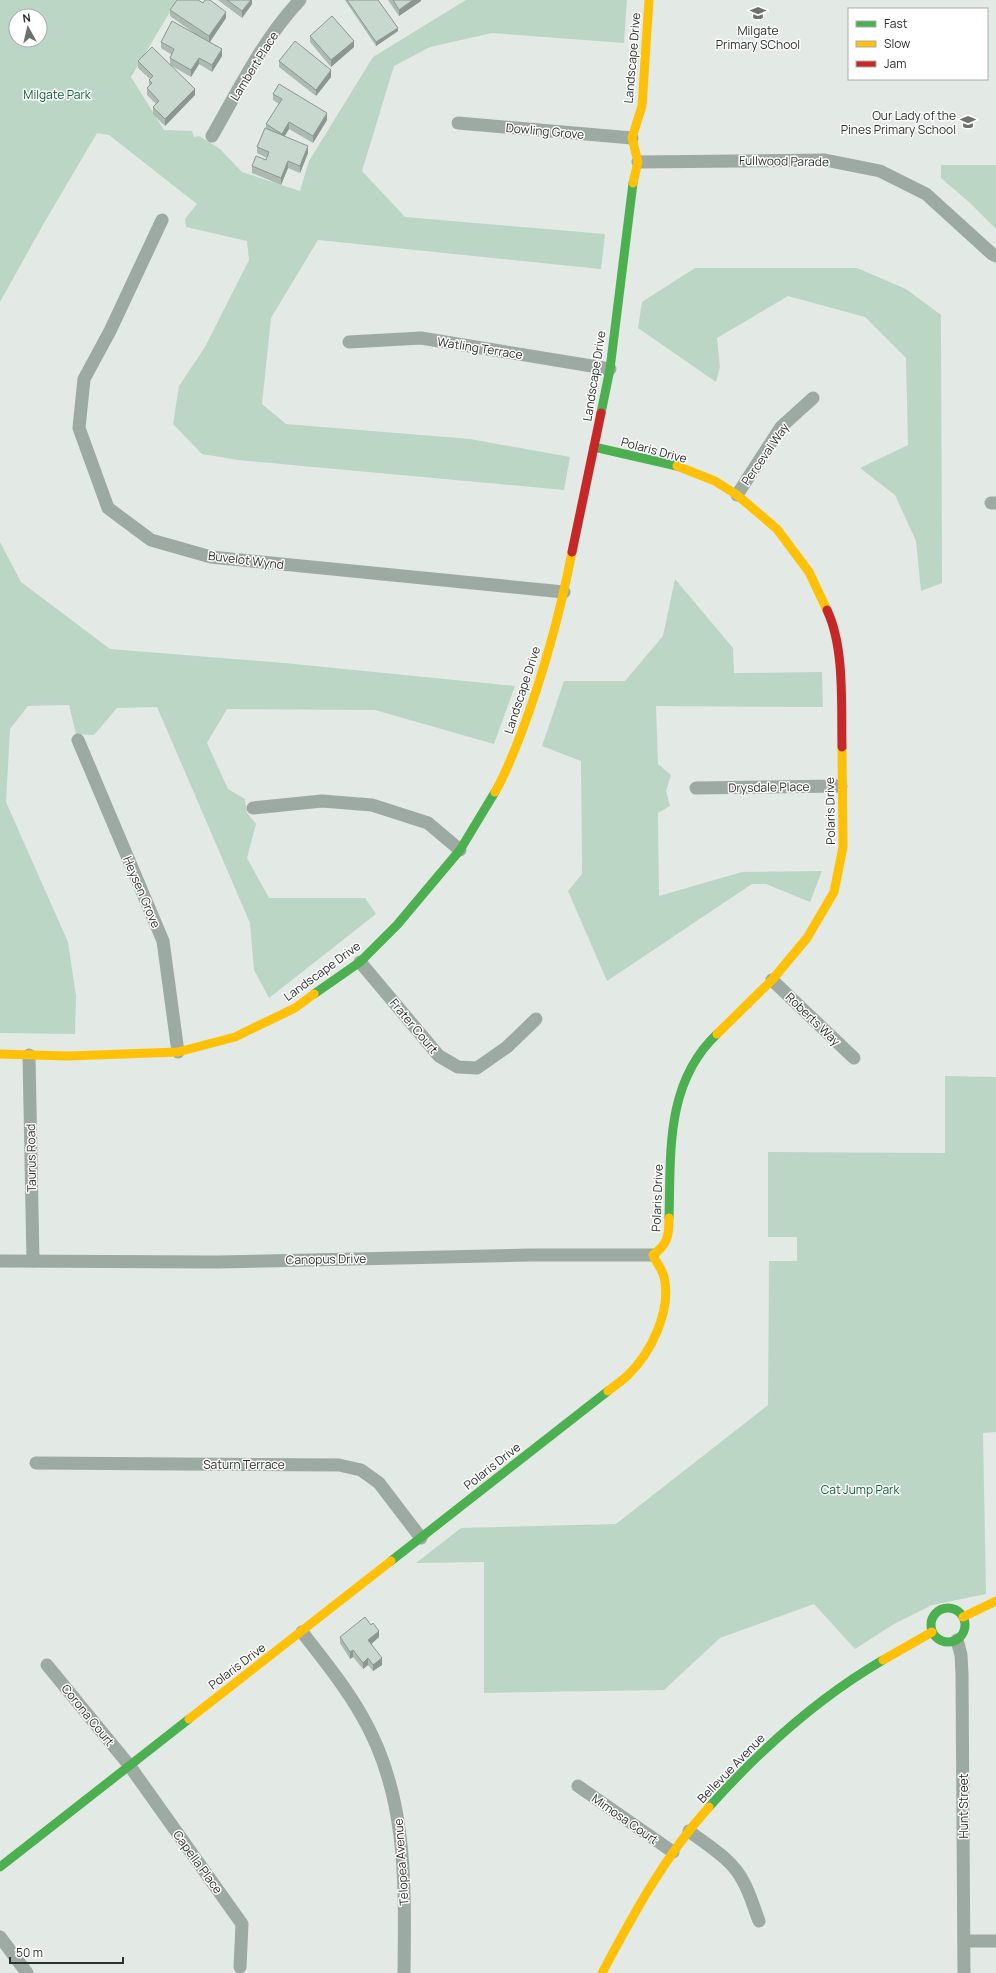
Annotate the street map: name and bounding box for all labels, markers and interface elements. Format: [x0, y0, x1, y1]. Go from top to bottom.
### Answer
school or university icon: Milgate Primary SChool [749, 4, 767, 22]
north arrow [8, 8, 48, 48]
legend [848, 8, 988, 80]
text: N [22, 10, 32, 26]
street label: Landscape Drive [620, 12, 644, 104]
text: Fast [884, 15, 908, 32]
place label: Milgate Primary SChool [716, 22, 800, 53]
street label: Lambert Place [226, 28, 282, 104]
text: Slow [884, 35, 910, 52]
text: Jam [884, 55, 906, 72]
park label: Milgate Park [23, 86, 92, 103]
place label: Our Lady of the Pines Primary School [841, 107, 956, 138]
school or university icon: Our Lady of the Pines Primary School [959, 113, 977, 131]
street label: Dowling Grove [505, 119, 585, 143]
street label: Fullwood Parade [739, 152, 829, 170]
street label: Landscape Drive [578, 330, 610, 422]
street label: Watling Terrace [436, 333, 524, 363]
street label: Perceval Way [737, 419, 793, 489]
street label: Polaris Drive [619, 433, 689, 467]
street label: Buvelot Wynd [207, 547, 285, 573]
street label: Landscape Drive [500, 644, 544, 736]
street label: Polaris Drive [821, 777, 839, 845]
street label: Drysdale Place [728, 778, 810, 796]
street label: Heysen Grove [119, 853, 165, 931]
street label: Landscape Drive [280, 937, 364, 1005]
street label: Roberts Way [782, 989, 845, 1050]
street label: Frater Court [386, 995, 442, 1057]
street label: Taurus Road [22, 1123, 40, 1193]
street label: Polaris Drive [647, 1164, 667, 1232]
street label: Canopus Drive [286, 1250, 366, 1268]
street label: Polaris Drive [460, 1438, 524, 1494]
street label: Saturn Terrace [203, 1456, 285, 1473]
park label: Cat Jump Park [821, 1481, 900, 1498]
street label: Polaris Drive [205, 1639, 269, 1693]
street label: Corona Court [58, 1680, 118, 1750]
street label: Bellevue Avenue [693, 1730, 769, 1806]
street label: Hunt Street [955, 1773, 972, 1838]
street label: Mimosa Court [588, 1790, 662, 1848]
street label: Telopea Avenue [389, 1818, 413, 1906]
street label: Capella Place [169, 1827, 227, 1897]
scale bar [10, 1939, 123, 1965]
text: 50 m [16, 1944, 43, 1961]

